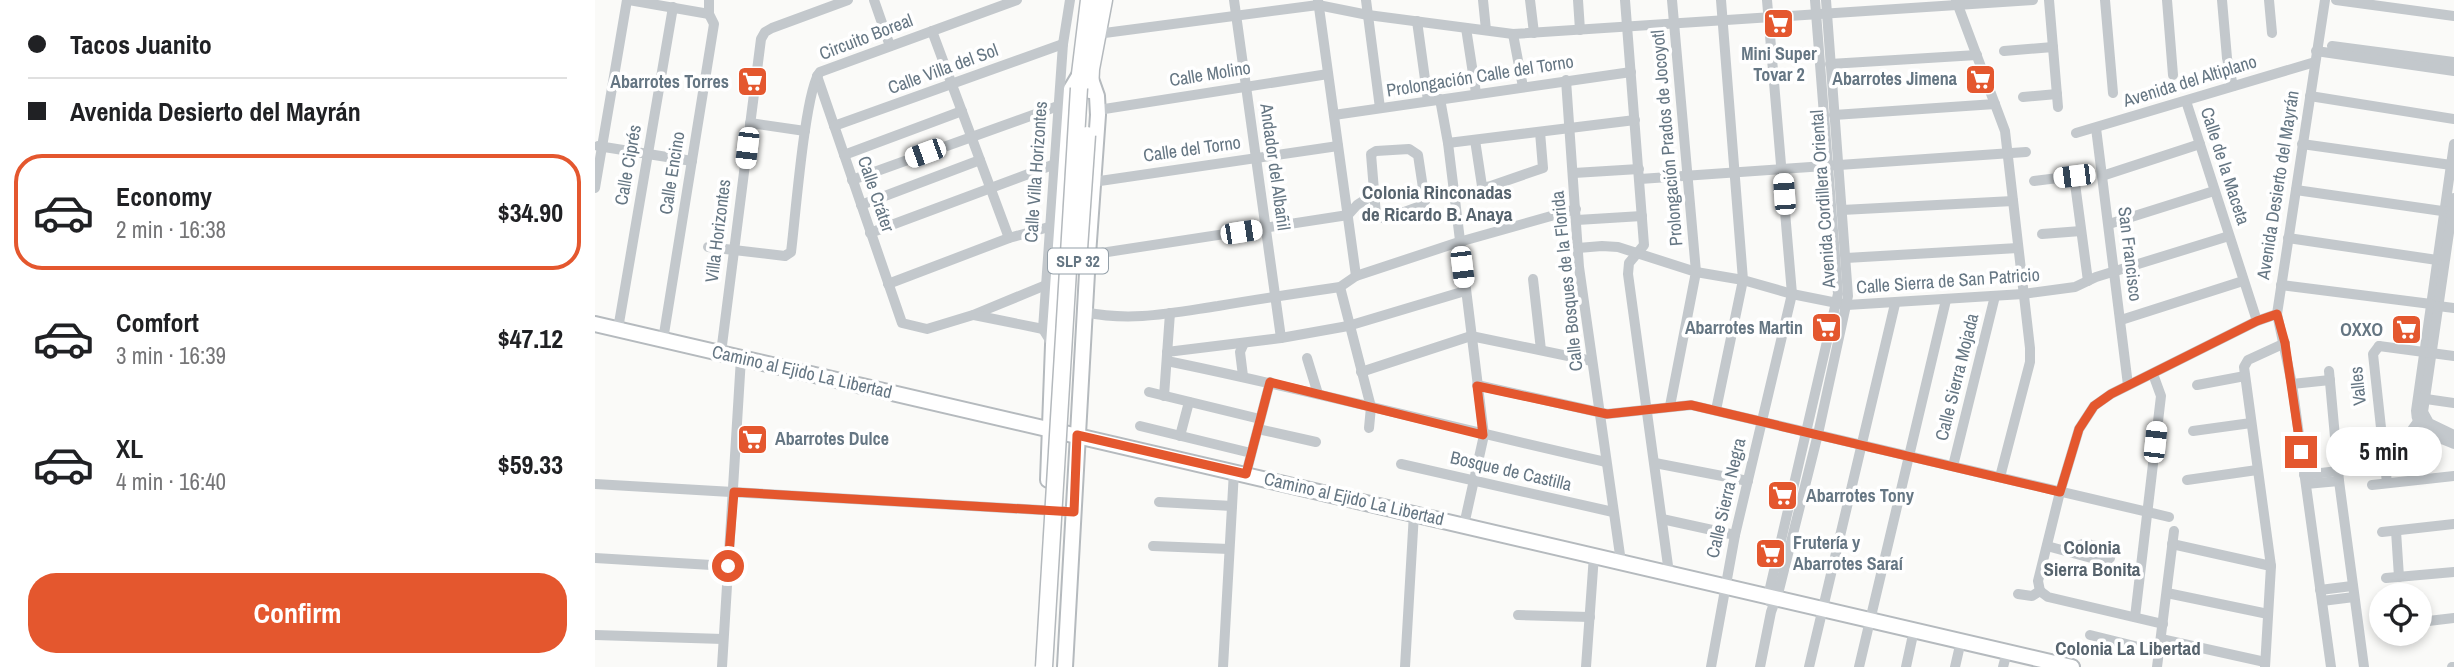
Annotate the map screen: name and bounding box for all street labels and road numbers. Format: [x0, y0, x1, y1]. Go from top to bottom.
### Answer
street label: Circuito Boreal [815, 7, 916, 66]
street label: Prolongación Prados de Jocoyotl [1645, 29, 1688, 247]
street label: Calle Villa del Sol [884, 37, 1001, 100]
street label: Prolongación Calle del Torno [1384, 48, 1575, 103]
street label: Avenida del Altiplano [2119, 48, 2260, 113]
street label: Calle Molino [1167, 55, 1252, 92]
street label: Avenida Desierto del Mayrán [2250, 89, 2305, 282]
street label: Calle Villa Horizontes [1018, 100, 1053, 244]
street label: Andador del Albañil [1254, 101, 1297, 232]
street label: Calle de la Maceta [2195, 104, 2256, 228]
street label: Avenida Cordillera Oriental [1804, 109, 1841, 290]
street label: Calle Ciprés [608, 123, 647, 207]
street label: Calle del Torno [1142, 129, 1242, 168]
street label: Calle Encino [653, 130, 690, 216]
street label: Calle Cráter [852, 153, 901, 235]
street label: Villa Horizontes [699, 178, 736, 284]
street label: Calle Bosques de la Florida [1545, 190, 1588, 373]
street label: San Francisco [2112, 205, 2149, 303]
road number: SLP 32 [1048, 248, 1108, 274]
street label: Calle Sierra de San Patricio [1855, 262, 2041, 299]
street label: Calle Sierra Mojada [1929, 311, 1984, 443]
street label: Camino al Ejido La Libertad [710, 339, 894, 404]
street label: Valles [2343, 365, 2372, 407]
street label: Calle Sierra Negra [1700, 436, 1751, 560]
street label: Bosque de Castilla [1448, 444, 1574, 497]
street label: Camino al Ejido La Libertad [1262, 466, 1446, 531]

